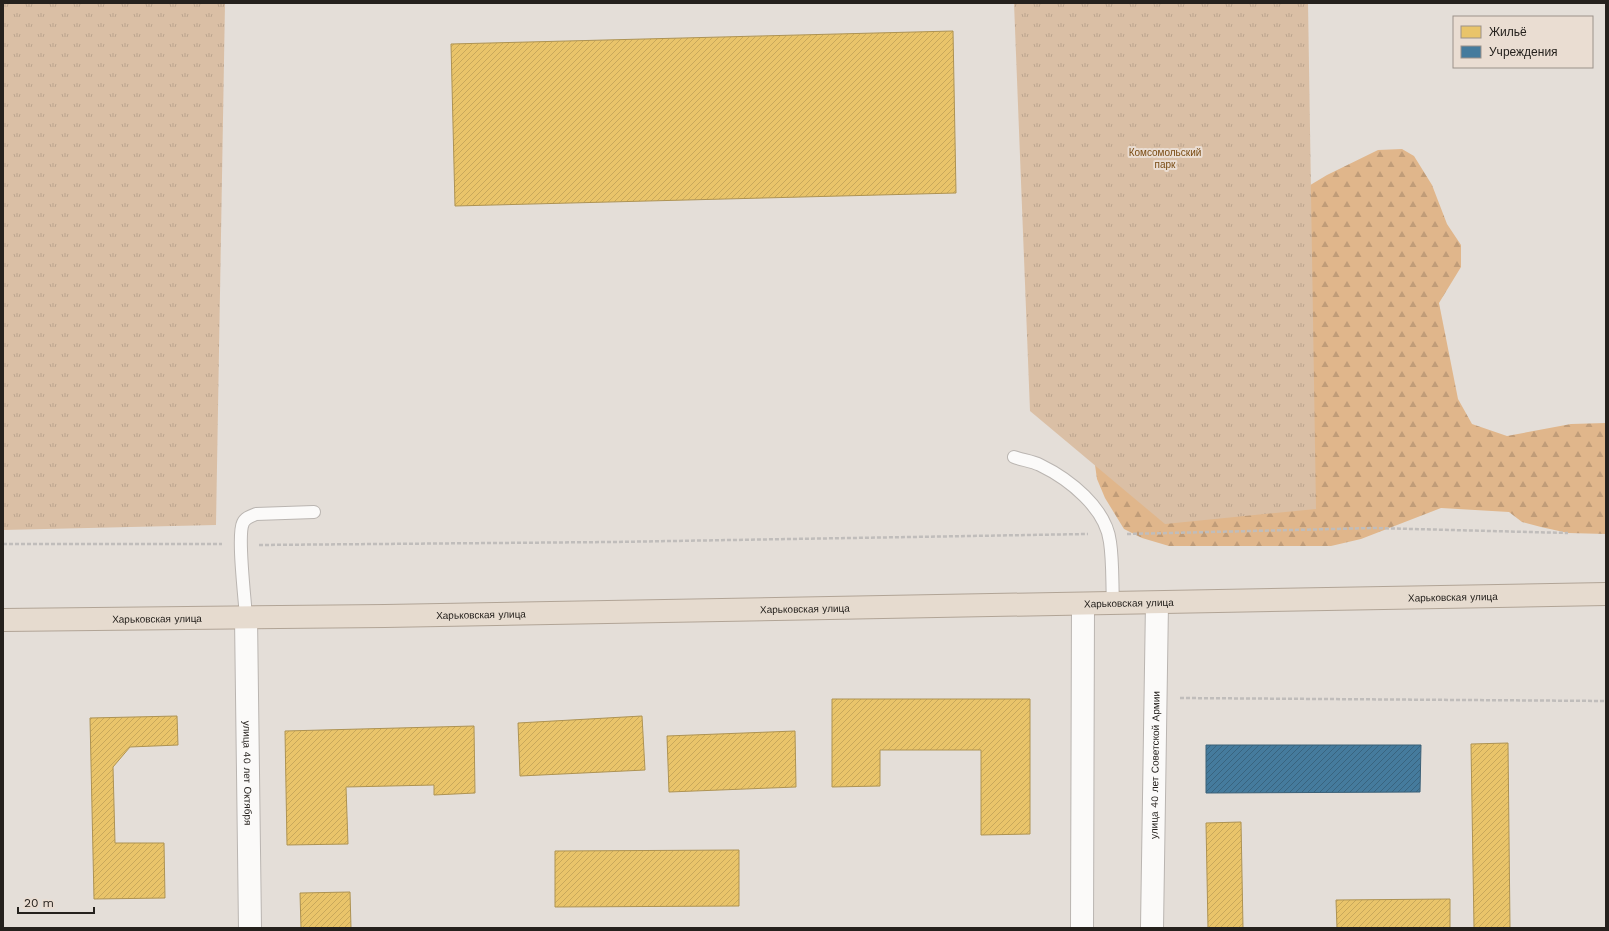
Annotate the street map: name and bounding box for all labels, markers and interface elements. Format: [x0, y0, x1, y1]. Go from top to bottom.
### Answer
legend [1453, 16, 1593, 68]
text: Жильё [1489, 25, 1527, 39]
text: Учреждения [1489, 45, 1558, 59]
park label: Комсомольский парк [1129, 147, 1201, 170]
street label: Харьковская улица [1408, 591, 1498, 604]
street label: Харьковская улица [1084, 597, 1174, 609]
street label: Харьковская улица [760, 603, 850, 615]
street label: Харьковская улица [436, 608, 526, 621]
street label: Харьковская улица [112, 613, 202, 625]
street label: улица 40 лет Советской Армии [1148, 691, 1162, 839]
street label: улица 40 лет Октября [241, 721, 254, 825]
scale bar [18, 889, 94, 915]
text: 20 m [24, 896, 54, 910]

